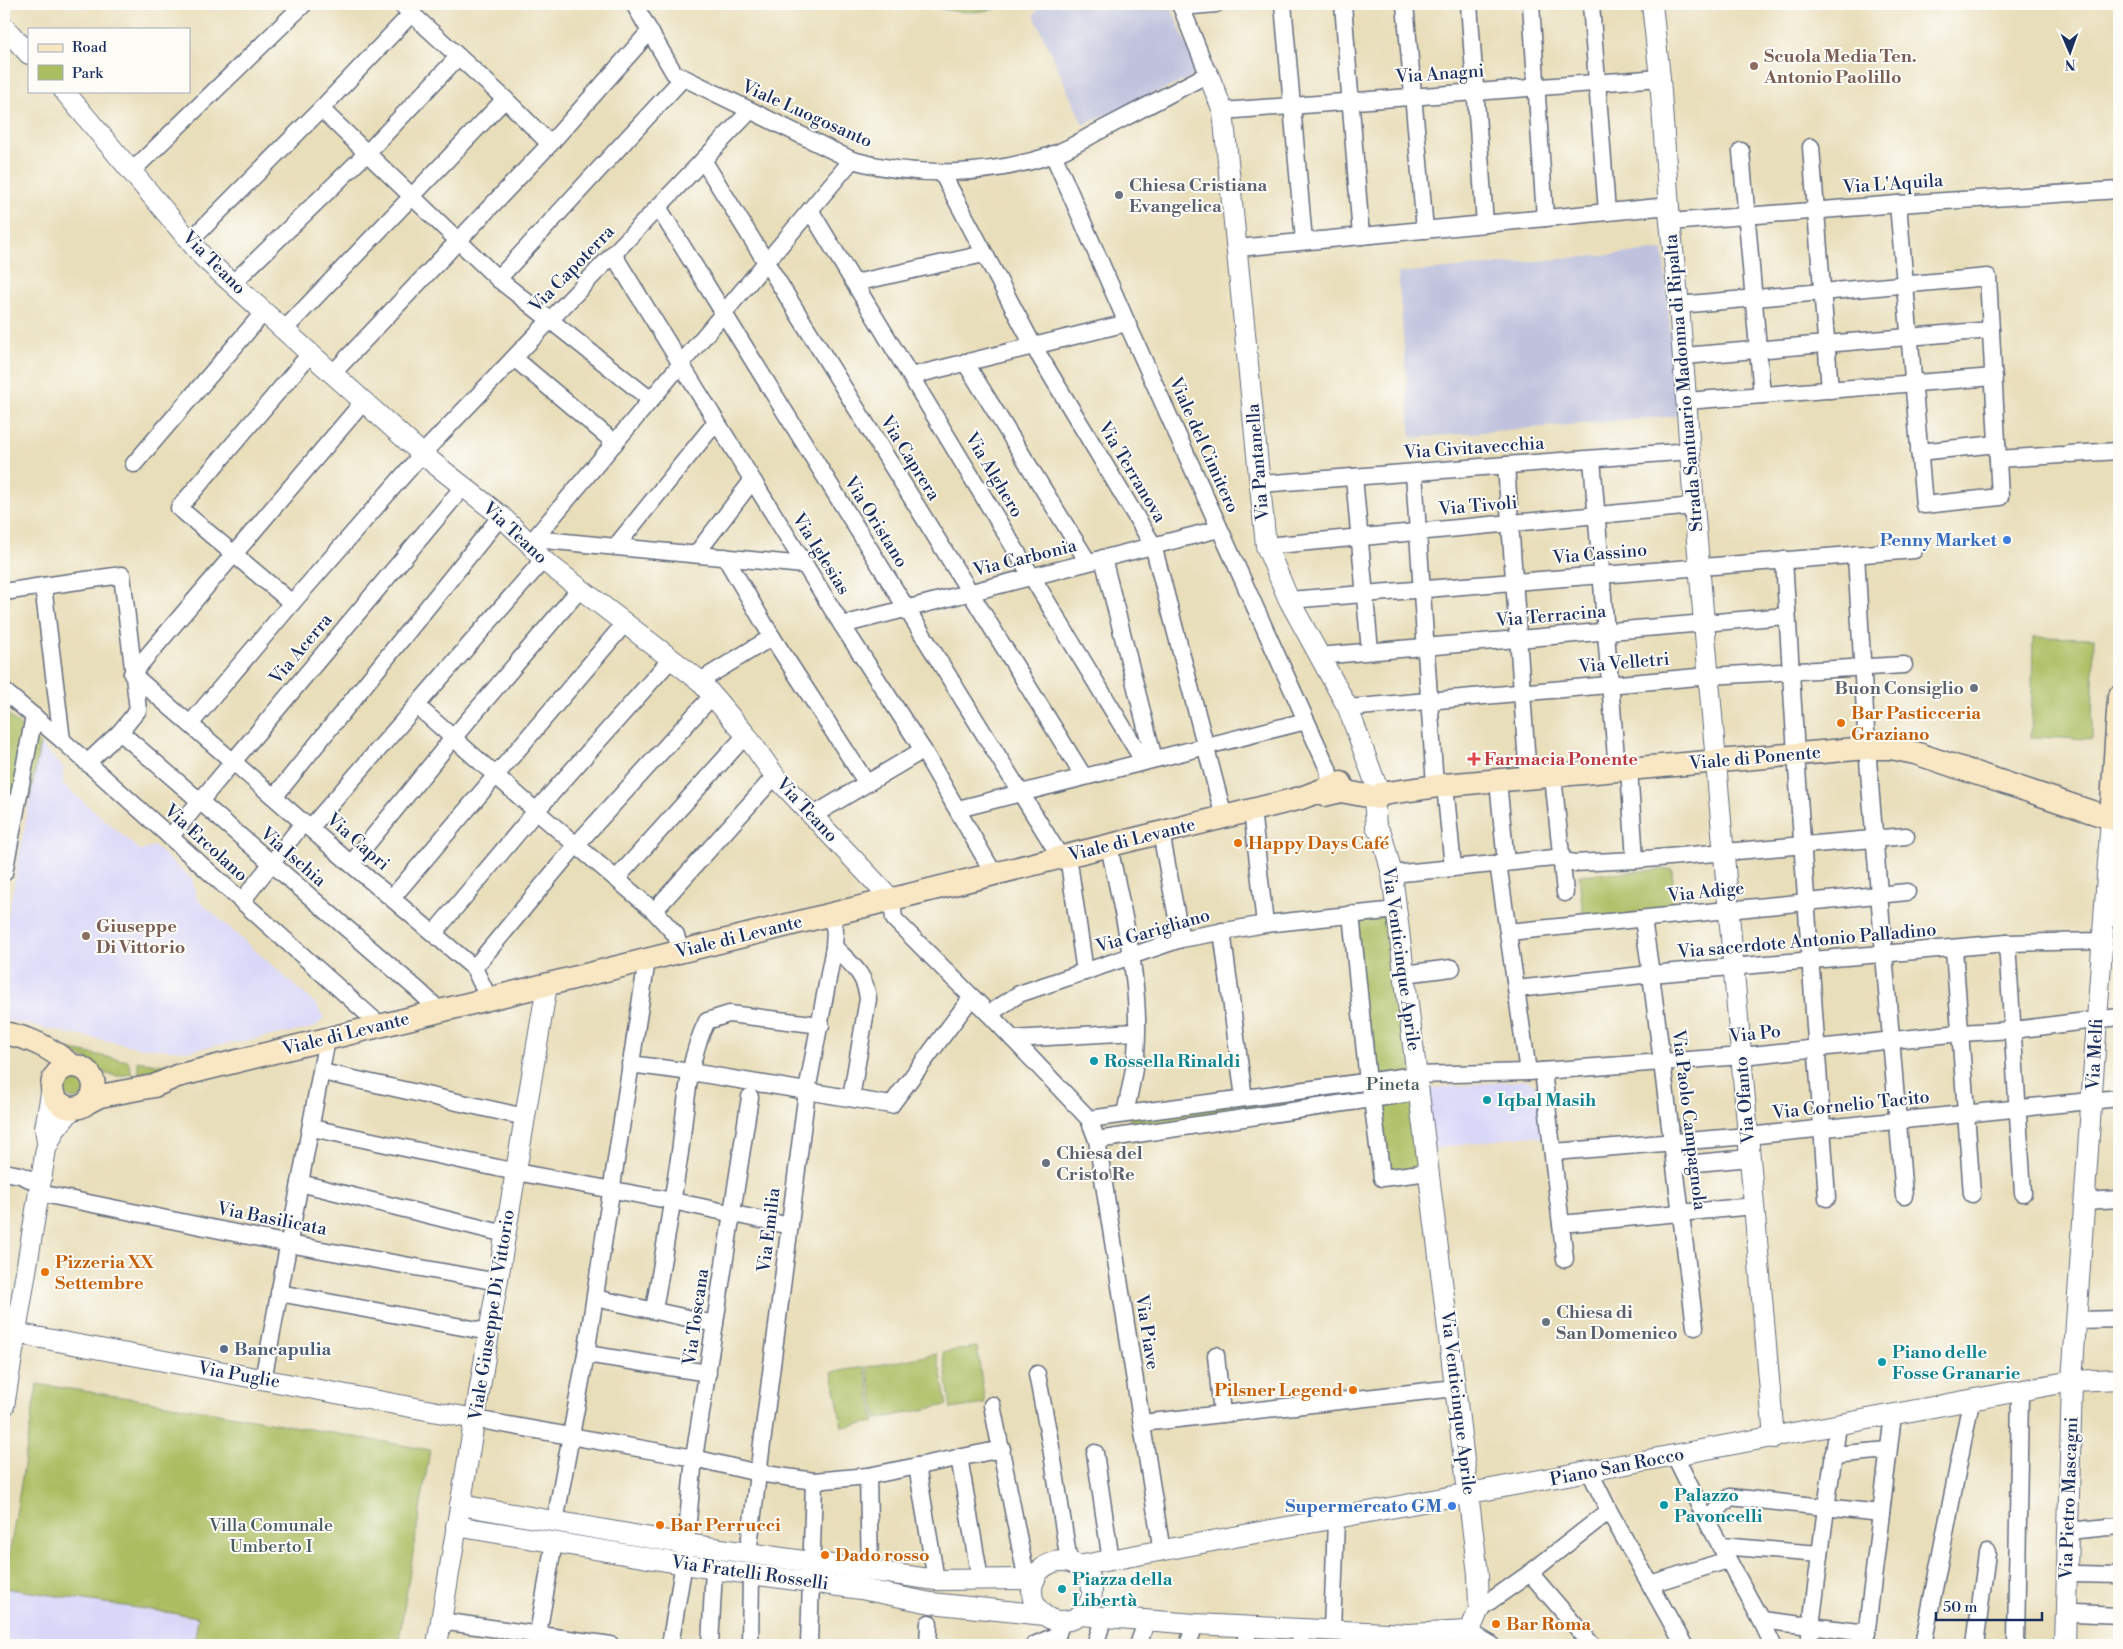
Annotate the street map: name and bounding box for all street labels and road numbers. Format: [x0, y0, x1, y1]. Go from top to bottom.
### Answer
street label: Via Anagni [1394, 59, 1485, 89]
street label: Viale Luogosanto [737, 74, 876, 153]
street label: Via L'Aquila [1841, 169, 1945, 199]
street label: Via Capoterra [524, 220, 620, 318]
street label: Via Teano [177, 226, 251, 300]
street label: Strada Santuario Madonna di Ripalta [1659, 232, 1708, 533]
street label: Viale del Cimitero [1163, 373, 1244, 516]
street label: Via Pantanella [1241, 402, 1275, 522]
street label: Via Caprera [874, 410, 946, 506]
street label: Via Terranova [1092, 416, 1172, 528]
street label: Via Alghero [959, 427, 1028, 522]
street label: Via Civitavecchia [1402, 432, 1546, 464]
street label: Via Oristano [838, 471, 913, 572]
street label: Via Tivoli [1437, 491, 1518, 521]
street label: Via Teano [477, 496, 552, 569]
street label: Via Iglesias [786, 508, 855, 599]
street label: Via Carbonia [970, 534, 1080, 582]
street label: Via Cassino [1551, 538, 1648, 570]
street label: Via Terracina [1494, 600, 1608, 632]
street label: Via Acerra [264, 608, 338, 690]
street label: Via Velletri [1577, 648, 1670, 679]
street label: Viale di Ponente [1687, 741, 1822, 775]
street label: Via Teano [770, 772, 843, 847]
street label: Via Ercolano [159, 799, 253, 887]
street label: Via Capri [321, 808, 394, 876]
street label: Viale di Levante [1065, 813, 1198, 867]
street label: Via Ischia [255, 821, 331, 893]
street label: Via Venticinque Aprile [1377, 865, 1425, 1052]
street label: Via Adige [1665, 877, 1746, 908]
street label: Via Garigliano [1092, 904, 1213, 959]
street label: Viale di Levante [672, 910, 805, 964]
street label: Via sacerdote Antonio Palladino [1676, 918, 1937, 964]
street label: Viale di Levante [279, 1007, 412, 1061]
street label: Via Melfi [2082, 1017, 2108, 1092]
street label: Via Po [1727, 1020, 1782, 1048]
street label: Via Paolo Campagnola [1666, 1027, 1712, 1212]
street label: Via Ofanto [1730, 1056, 1760, 1145]
street label: Via Cornelio Tacito [1770, 1085, 1931, 1125]
street label: Via Emilia [752, 1185, 786, 1275]
street label: Via Basilicata [214, 1197, 330, 1241]
street label: Viale Giuseppe Di Vittorio [464, 1208, 520, 1423]
street label: Via Toscana [678, 1266, 714, 1368]
street label: Via Piave [1130, 1292, 1164, 1371]
street label: Via Venticinque Aprile [1435, 1309, 1481, 1496]
street label: Via Puglie [195, 1356, 282, 1394]
street label: Via Pietro Mascagni [2055, 1416, 2083, 1581]
street label: Piano San Rocco [1548, 1443, 1686, 1491]
street label: Via Fratelli Rosselli [669, 1550, 830, 1595]

